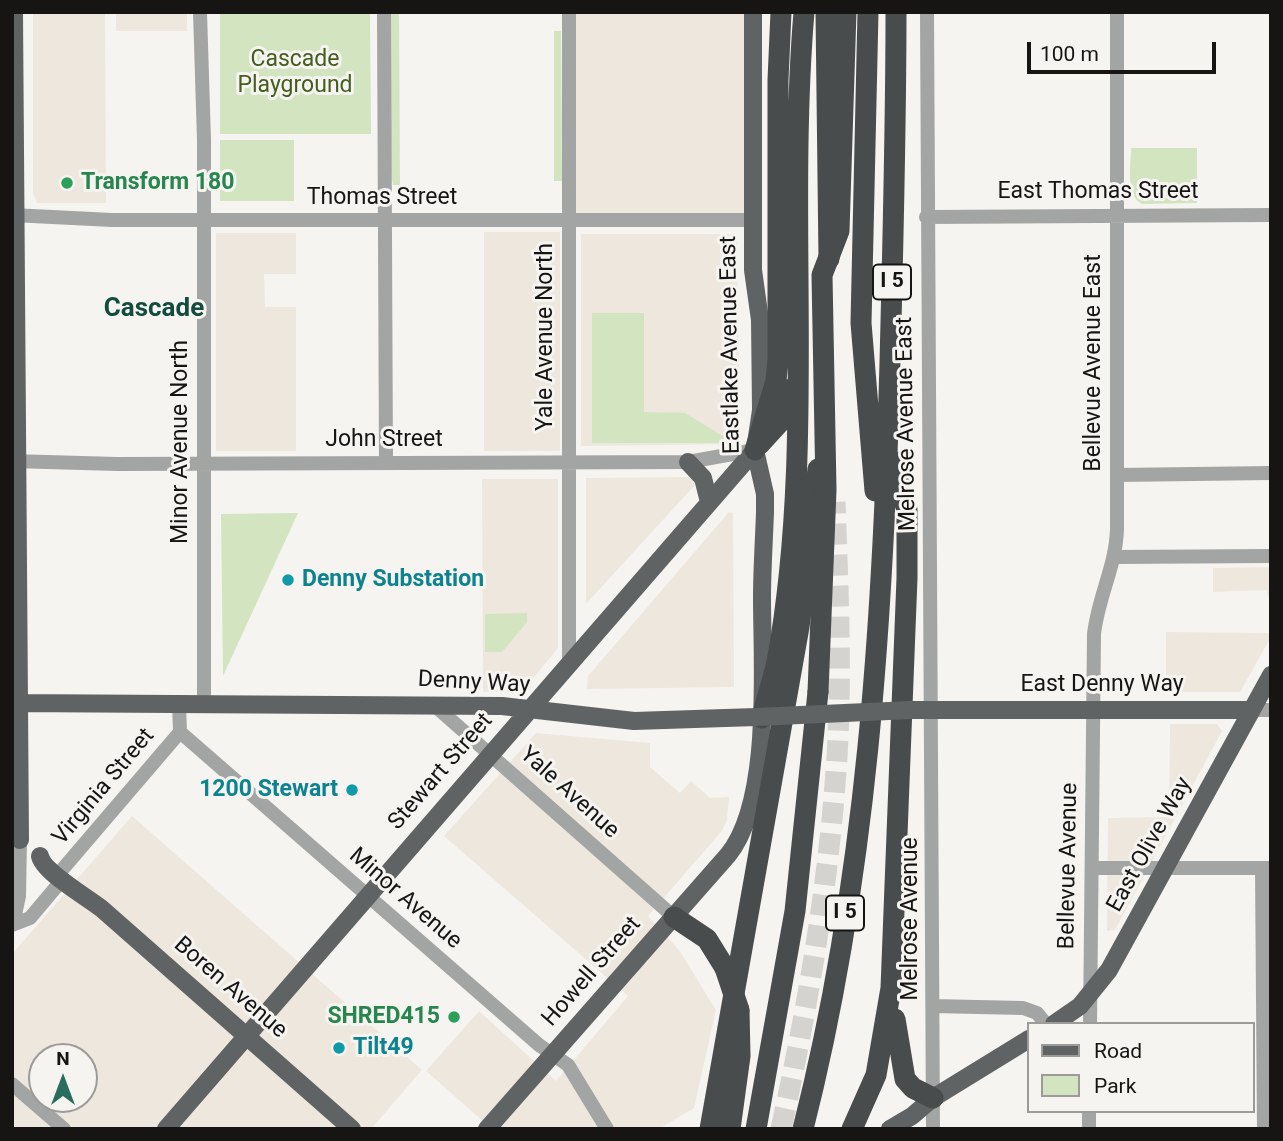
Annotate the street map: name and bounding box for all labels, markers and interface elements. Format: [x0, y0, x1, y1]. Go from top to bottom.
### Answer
scale bar [1031, 28, 1220, 72]
text: 100 m [1040, 42, 1099, 66]
park label: Cascade Playground [237, 46, 353, 100]
place label: Transform 180 [81, 169, 234, 197]
marker: Transform 180 [59, 175, 75, 191]
street label: East Thomas Street [997, 178, 1199, 206]
street label: Thomas Street [307, 184, 457, 212]
street label: Eastlake Avenue East [715, 236, 747, 454]
street label: Yale Avenue North [532, 243, 560, 431]
street label: Bellevue Avenue East [1080, 254, 1108, 472]
road number: I 5 [873, 264, 911, 300]
district label: Cascade [104, 293, 204, 325]
street label: Melrose Avenue East [891, 317, 923, 531]
street label: Minor Avenue North [167, 340, 195, 544]
street label: John Street [325, 426, 443, 454]
place label: Denny Substation [302, 566, 484, 594]
marker: Denny Substation [280, 572, 296, 588]
street label: Denny Way [417, 666, 531, 700]
street label: East Denny Way [1020, 671, 1184, 699]
street label: Stewart Street [383, 708, 499, 836]
street label: Virginia Street [47, 723, 161, 851]
street label: Yale Avenue [514, 741, 624, 845]
street label: East Olive Way [1102, 773, 1198, 917]
place label: 1200 Stewart [199, 776, 338, 804]
marker: 1200 Stewart [344, 782, 360, 798]
street label: Bellevue Avenue [1054, 782, 1084, 950]
street label: Melrose Avenue [897, 837, 925, 1001]
street label: Minor Avenue [343, 843, 467, 955]
road number: I 5 [826, 895, 864, 930]
street label: Howell Street [537, 911, 647, 1033]
street label: Boren Avenue [168, 931, 292, 1045]
place label: SHRED415 [327, 1003, 440, 1031]
marker: SHRED415 [446, 1009, 462, 1025]
legend [1028, 1022, 1255, 1113]
place label: Tilt49 [353, 1034, 414, 1062]
text: Road [1094, 1039, 1142, 1063]
marker: Tilt49 [331, 1040, 347, 1056]
north arrow [28, 1043, 98, 1113]
text: N [56, 1047, 70, 1070]
text: Park [1094, 1074, 1136, 1098]

